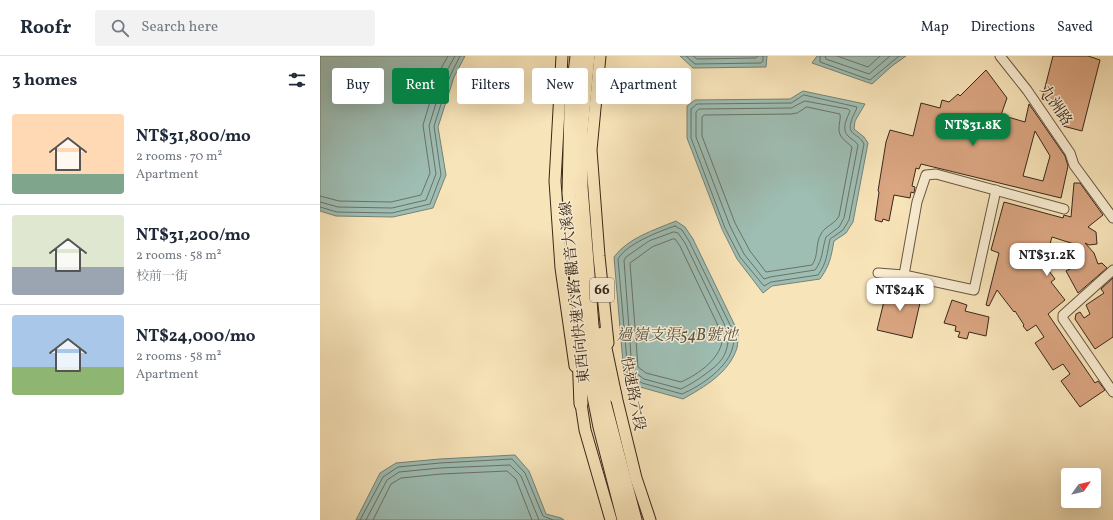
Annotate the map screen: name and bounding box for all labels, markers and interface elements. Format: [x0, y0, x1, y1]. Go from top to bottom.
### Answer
search box [95, 10, 375, 46]
text: Roofr [20, 15, 71, 41]
icon: search [109, 17, 131, 39]
text: Search here [141, 17, 218, 38]
text: Map [921, 18, 949, 37]
text: Directions [971, 18, 1035, 37]
text: Saved [1057, 18, 1093, 37]
chip: Buy [332, 68, 384, 104]
chip: Rent [392, 68, 449, 104]
chip: Filters [457, 68, 524, 104]
chip: New [532, 68, 588, 104]
chip: Apartment [596, 68, 691, 104]
text: 3 homes [12, 69, 77, 92]
icon: filters [286, 69, 308, 91]
street label: 九洲路 [1034, 81, 1076, 131]
pin: NT$31.8K [932, 113, 1014, 147]
text: NT$31.8K [944, 117, 1002, 135]
text: NT$31,800/mo [136, 125, 251, 148]
icon: home [44, 130, 92, 178]
text: 2 rooms · 70 m² [136, 148, 222, 166]
text: Apartment [136, 166, 199, 184]
street label: 東西向快速公路 觀音大溪線 [556, 200, 596, 384]
text: NT$31,200/mo [136, 224, 250, 247]
icon: home [44, 231, 92, 279]
pin: NT$31.2K [1006, 243, 1088, 277]
text: 2 rooms · 58 m² [136, 247, 221, 265]
text: NT$31.2K [1019, 247, 1075, 265]
text: 校前一街 [136, 268, 188, 286]
road number: 66 [590, 278, 614, 302]
pin: NT$24K [867, 278, 933, 312]
text: NT$24K [876, 282, 924, 300]
text: NT$24,000/mo [136, 325, 256, 348]
water label: 過嶺支渠54B號池 [616, 325, 740, 347]
icon: home [44, 331, 92, 379]
text: 2 rooms · 58 m² [136, 348, 221, 366]
street label: 快速路六段 [615, 355, 649, 433]
text: Apartment [136, 366, 199, 384]
north arrow [1061, 468, 1101, 508]
map controls [1061, 468, 1101, 508]

